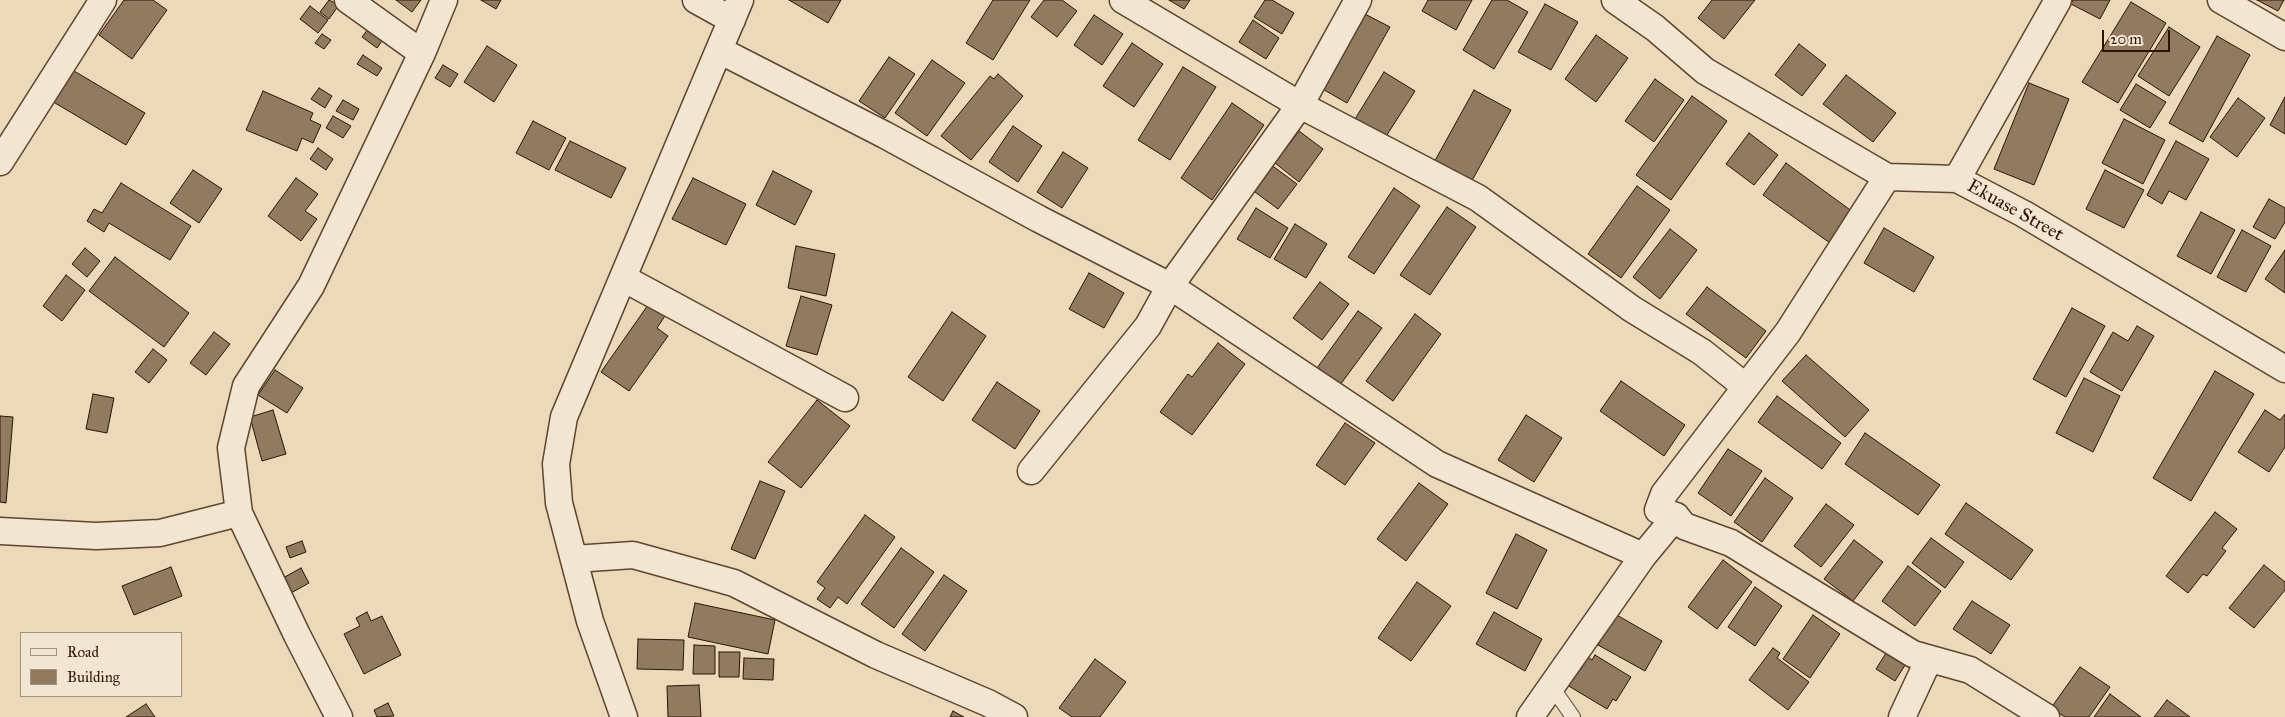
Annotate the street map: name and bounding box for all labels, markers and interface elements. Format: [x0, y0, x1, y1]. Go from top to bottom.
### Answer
scale bar [2105, 20, 2172, 52]
text: 20 m [2110, 30, 2142, 48]
street label: Ekuase Street [1963, 175, 2067, 247]
legend [20, 632, 182, 697]
text: Road [67, 643, 99, 661]
text: Building [67, 668, 120, 686]

